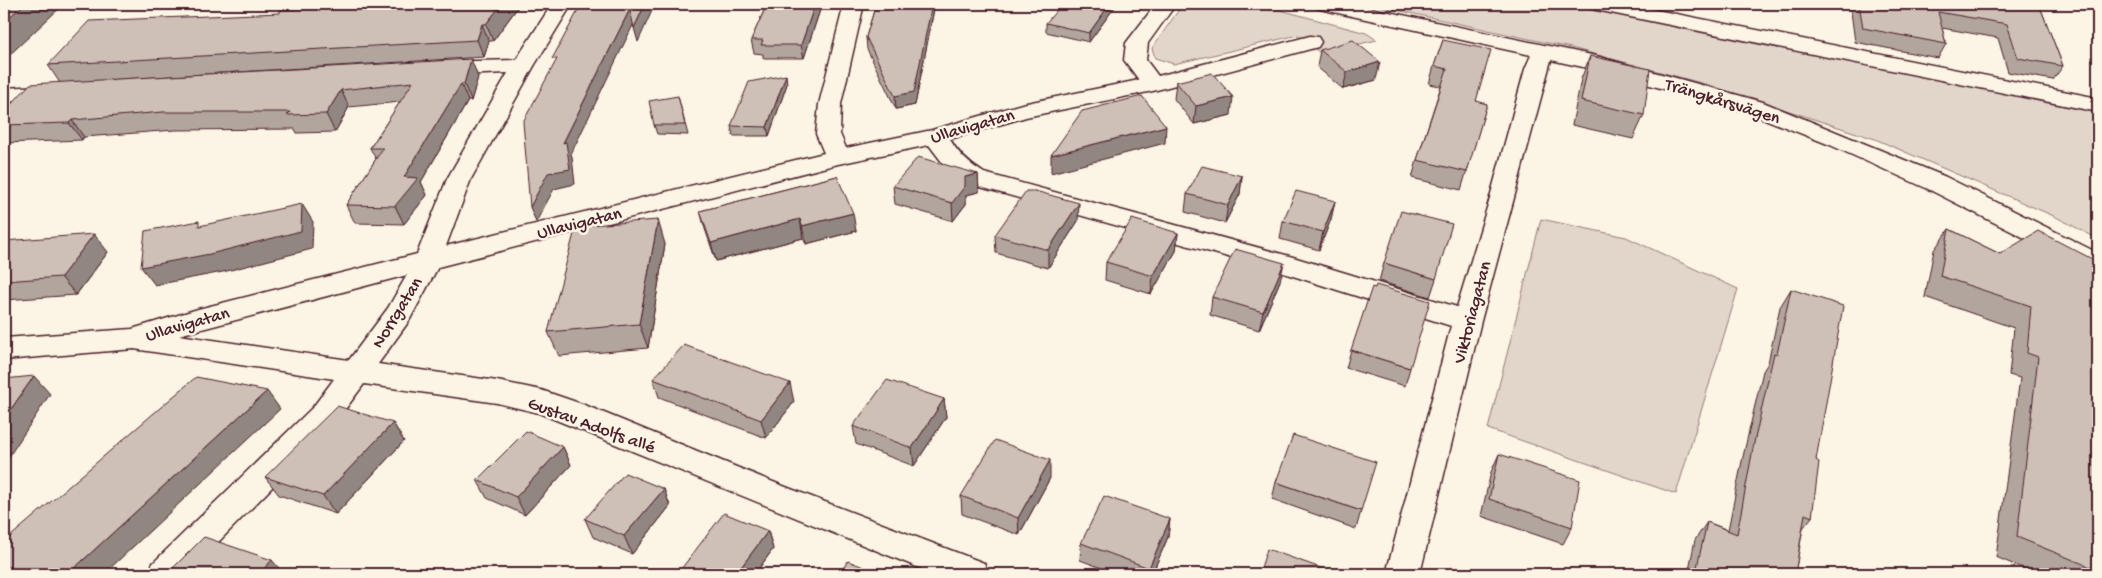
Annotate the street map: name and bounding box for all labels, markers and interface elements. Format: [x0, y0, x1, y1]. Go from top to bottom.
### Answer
street label: Trängkårsvägen [1661, 75, 1783, 130]
street label: Ullavigatan [928, 105, 1017, 149]
street label: Ullavigatan [535, 204, 624, 245]
street label: Viktoriagatan [1449, 259, 1497, 367]
street label: Norrgatan [368, 273, 428, 353]
street label: Ullavigatan [143, 303, 232, 347]
street label: Gustav Adolfs allé [525, 394, 658, 459]

